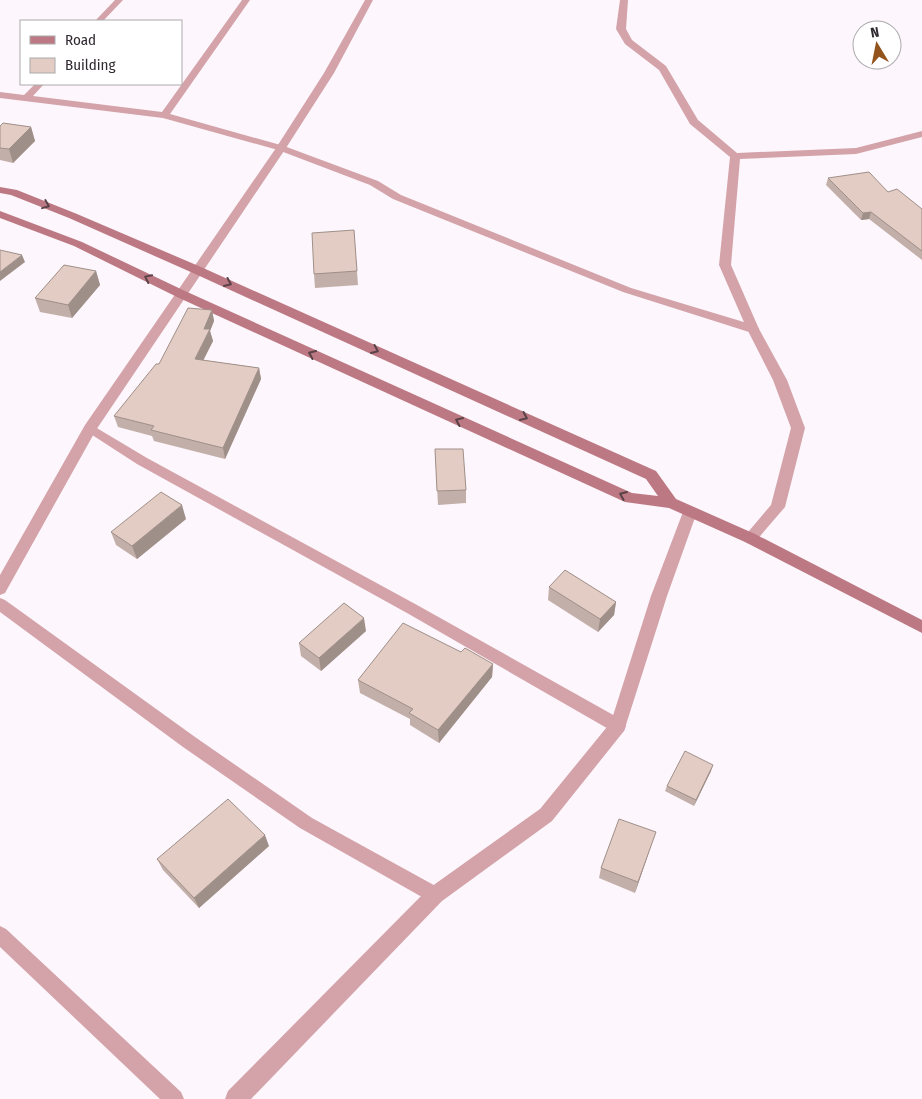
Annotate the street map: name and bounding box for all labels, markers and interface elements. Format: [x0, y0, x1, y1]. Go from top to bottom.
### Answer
legend [20, 20, 182, 85]
north arrow [852, 20, 902, 70]
text: N [869, 24, 880, 42]
text: Road [65, 31, 96, 49]
text: Building [65, 56, 116, 74]
one-way arrow [41, 199, 50, 209]
one-way arrow [144, 274, 153, 284]
one-way arrow [222, 277, 231, 287]
one-way arrow [370, 344, 379, 354]
one-way arrow [308, 349, 317, 360]
one-way arrow [519, 411, 528, 422]
one-way arrow [456, 417, 465, 427]
one-way arrow [619, 491, 628, 501]

